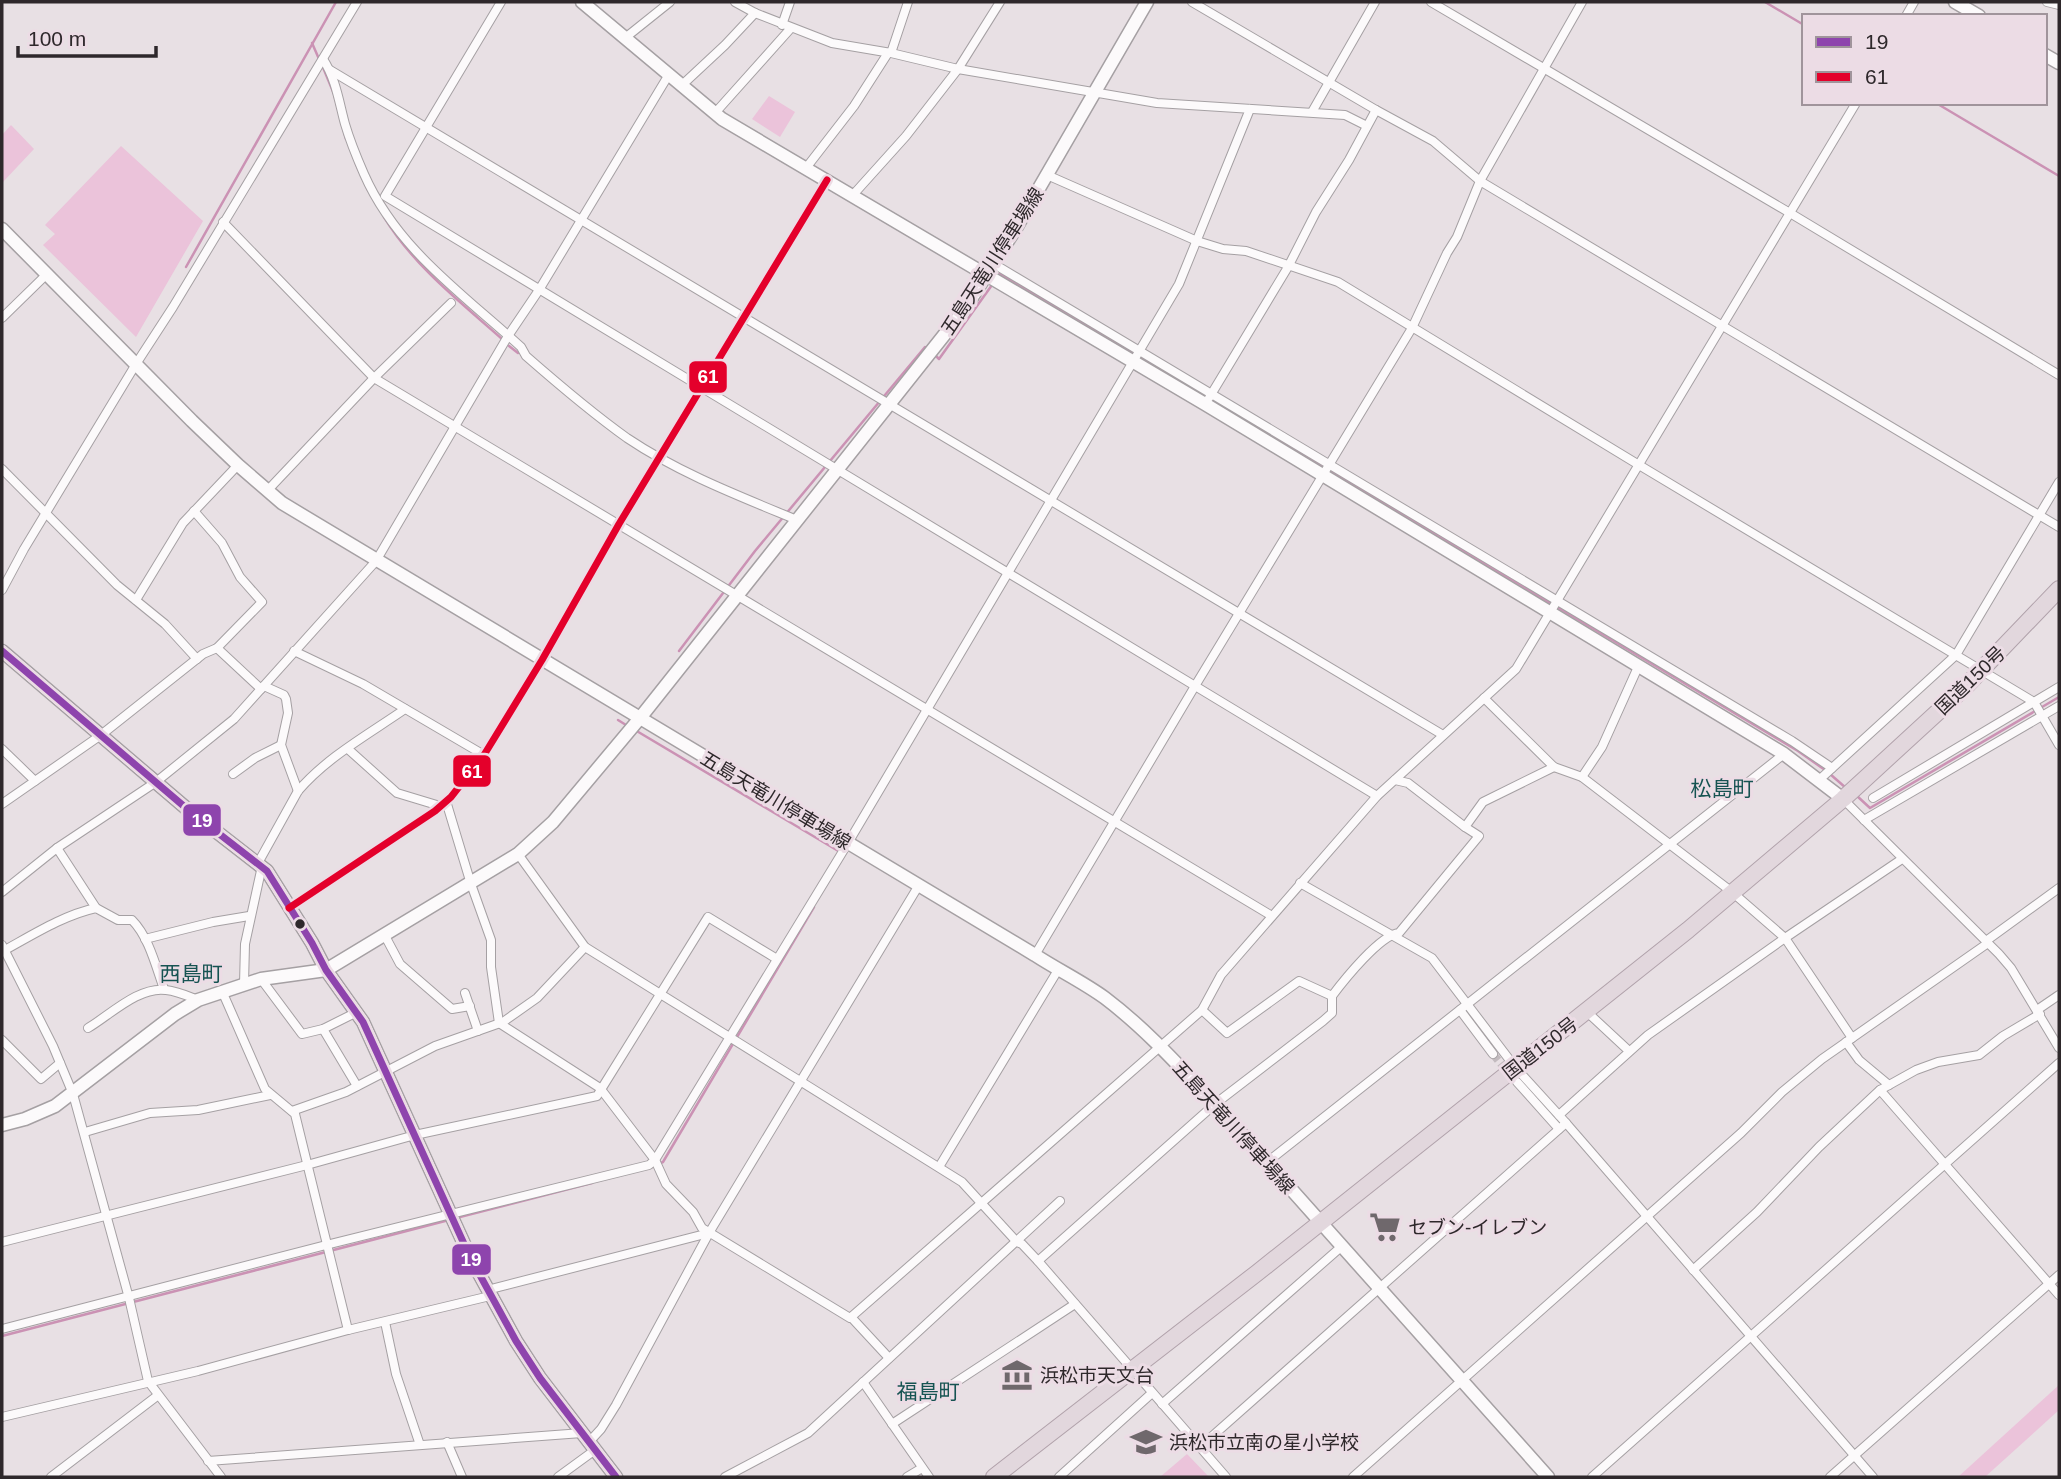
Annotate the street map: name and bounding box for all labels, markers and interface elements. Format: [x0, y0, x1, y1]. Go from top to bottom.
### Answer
scale bar [18, 14, 156, 58]
legend [1802, 14, 2047, 105]
text: 100 m [28, 27, 86, 50]
text: 19 [1865, 30, 1888, 53]
text: 61 [1865, 65, 1888, 88]
street label: 五島天竜川停車場線 [937, 184, 1048, 339]
line badge: 61 [688, 360, 728, 394]
text: 61 [697, 366, 719, 387]
street label: 国道150号 [1931, 642, 2010, 719]
street label: 五島天竜川停車場線 [697, 747, 854, 853]
line badge: 61 [452, 754, 492, 788]
text: 61 [461, 761, 483, 782]
district label: 松島町 [1691, 777, 1754, 800]
line badge: 19 [182, 803, 222, 837]
text: 19 [191, 810, 213, 831]
unlabelled marker [293, 917, 307, 931]
district label: 西島町 [160, 962, 223, 985]
street label: 国道150号 [1499, 1013, 1582, 1084]
street label: 五島天竜川停車場線 [1169, 1057, 1299, 1198]
supermarket icon: セブン-イレブン [1368, 1210, 1402, 1244]
place label: セブン-イレブン [1408, 1217, 1547, 1238]
line badge: 19 [451, 1243, 492, 1276]
text: 19 [460, 1249, 482, 1270]
museum icon: 浜松市天文台 [1000, 1358, 1034, 1392]
place label: 浜松市天文台 [1040, 1365, 1154, 1386]
district label: 福島町 [897, 1380, 960, 1403]
school or university icon: 浜松市立南の星小学校 [1129, 1425, 1163, 1459]
place label: 浜松市立南の星小学校 [1169, 1432, 1359, 1453]

